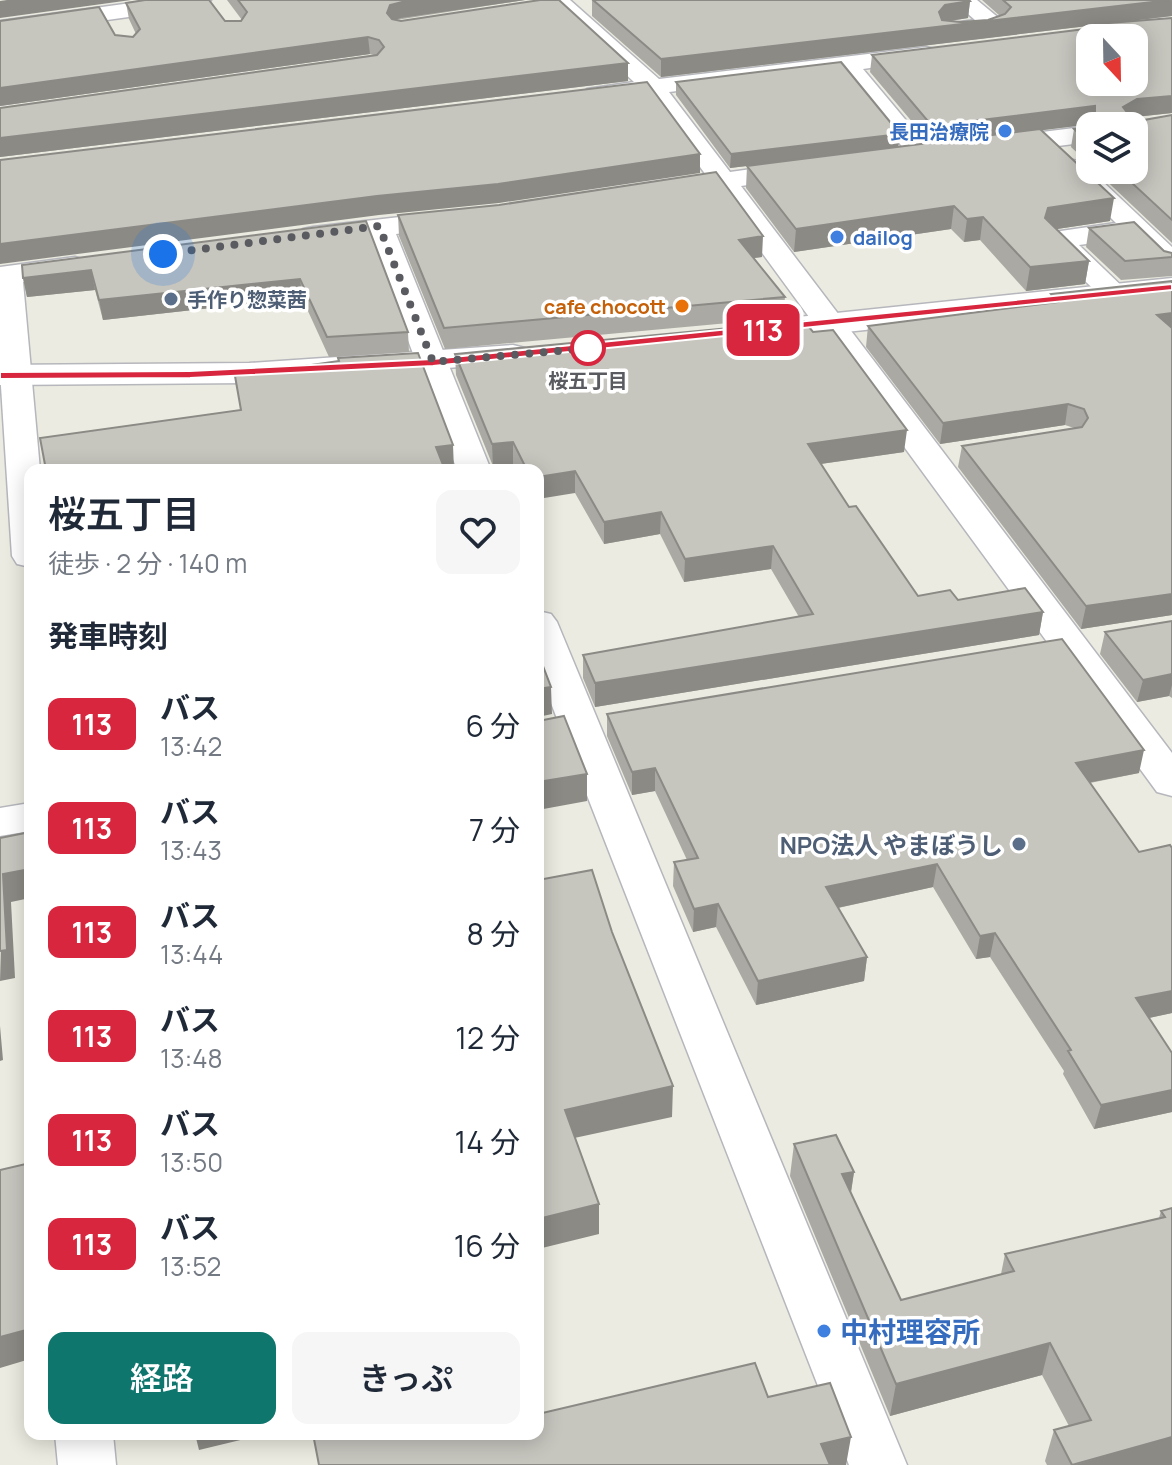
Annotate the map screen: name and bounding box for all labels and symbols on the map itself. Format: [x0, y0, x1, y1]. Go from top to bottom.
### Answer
north arrow [1076, 24, 1148, 96]
place label: 長田治療院 [889, 118, 989, 145]
marker: 長田治療院 [996, 122, 1014, 140]
place label: dailog [853, 224, 913, 251]
marker: dailog [828, 228, 846, 246]
your location [143, 234, 183, 274]
place label: 手作り惣菜茜 [187, 286, 307, 313]
marker: 手作り惣菜茜 [162, 290, 180, 308]
place label: cafe chocott [544, 293, 666, 320]
marker: cafe chocott [673, 297, 691, 315]
line badge: 113 [717, 304, 809, 356]
marker: 桜五丁目 [571, 331, 605, 365]
place label: 桜五丁目 [548, 367, 628, 394]
place label: NPO法人 やまぼうし [780, 828, 1003, 861]
marker: NPO法人 やまぼうし [1010, 835, 1028, 853]
place label: 中村理容所 [840, 1312, 980, 1350]
marker: 中村理容所 [815, 1322, 833, 1340]

